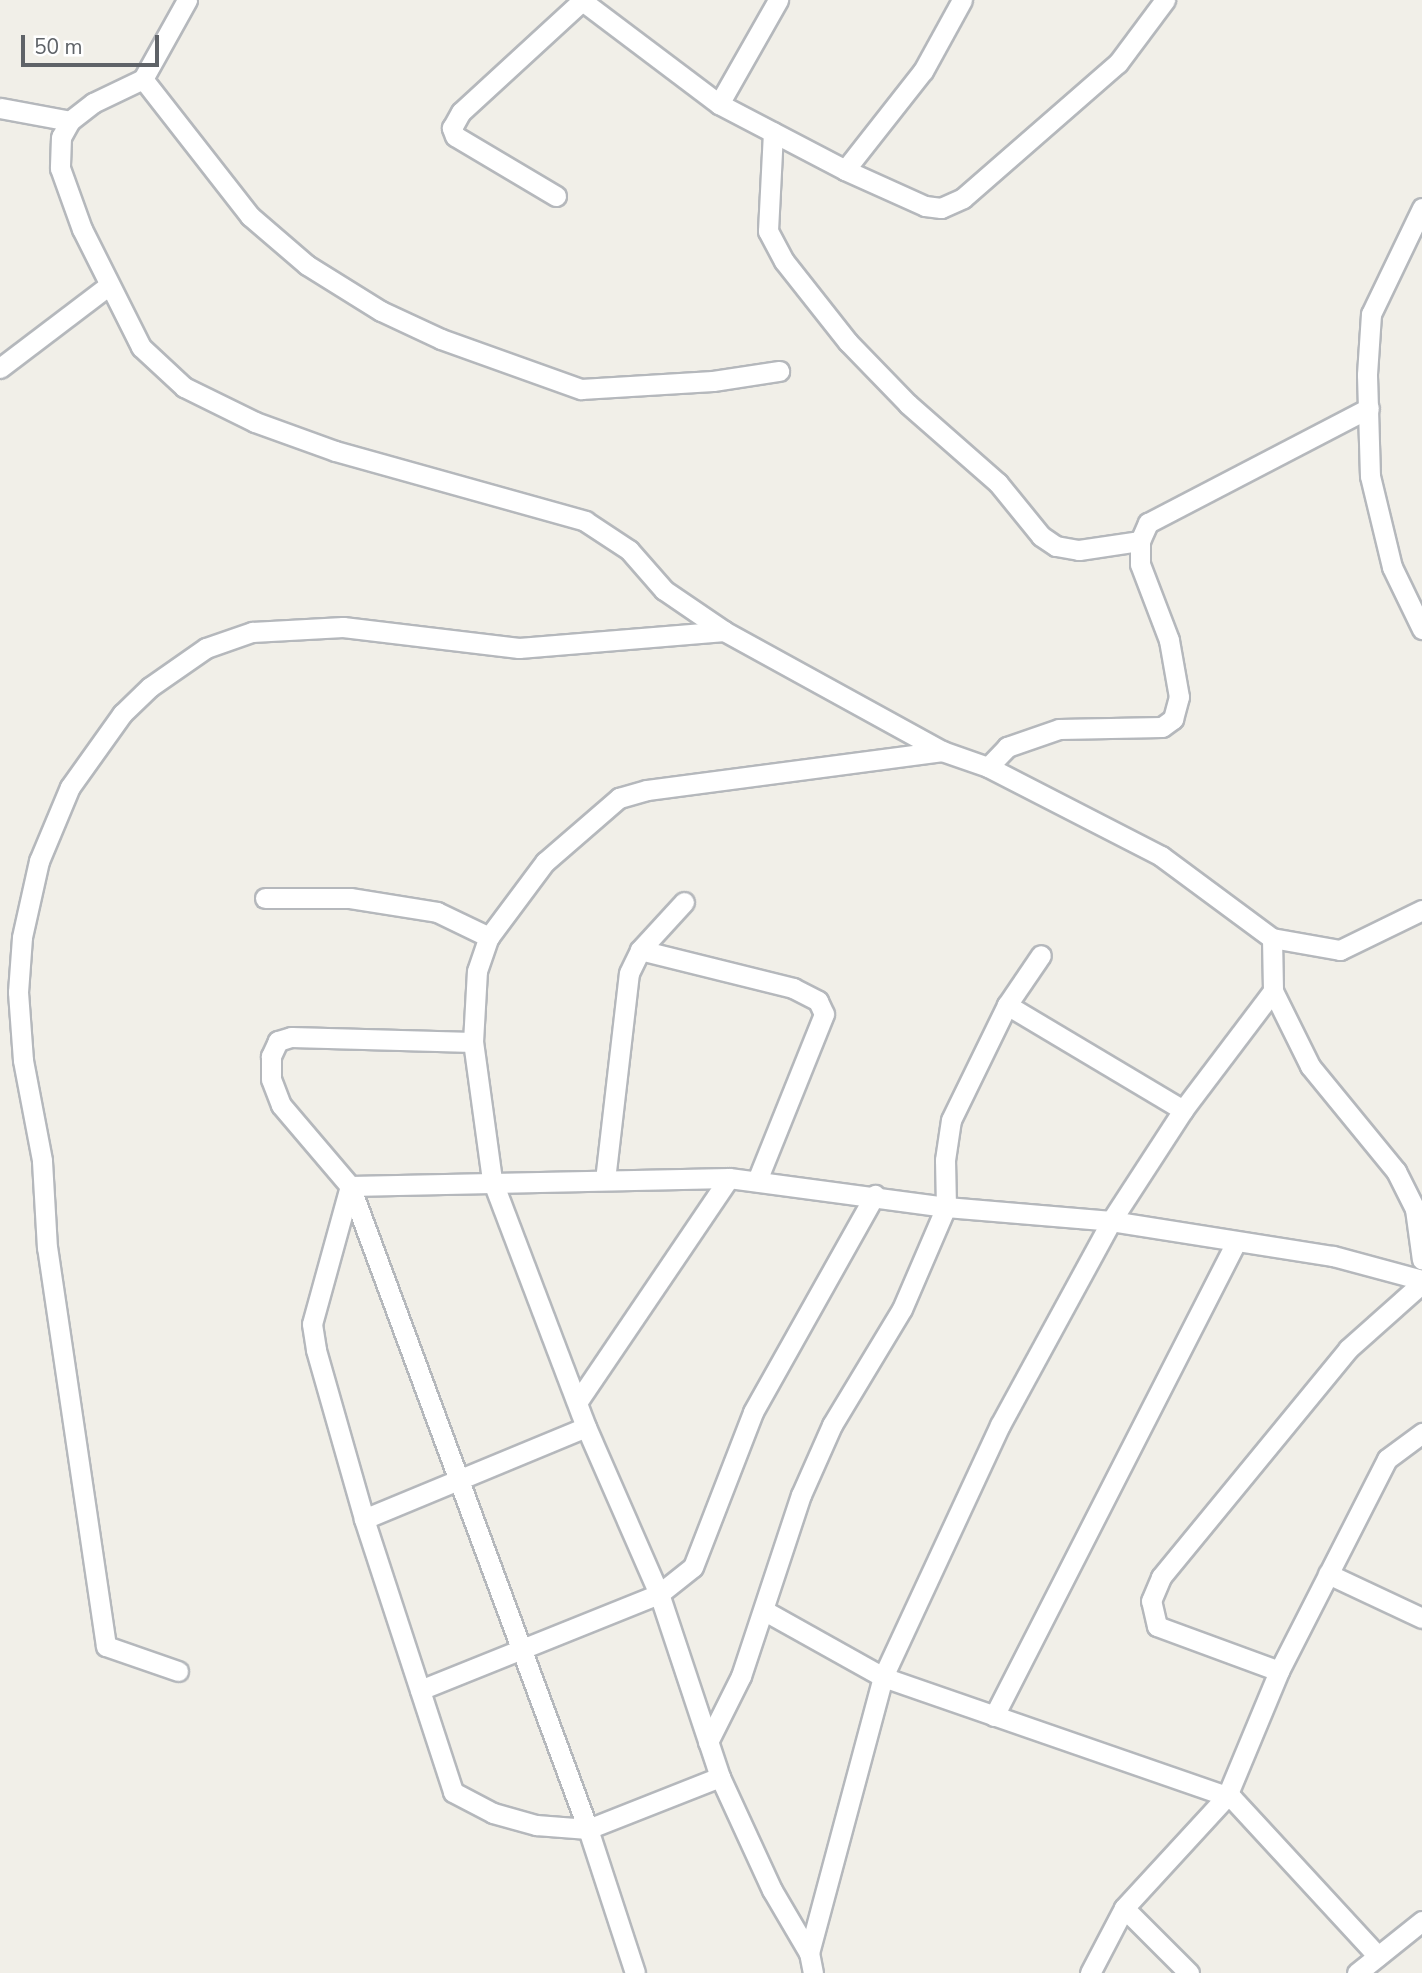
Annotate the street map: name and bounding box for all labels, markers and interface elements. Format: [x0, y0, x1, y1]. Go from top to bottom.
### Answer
scale bar [24, 21, 163, 65]
text: 50 m [34, 33, 83, 61]

